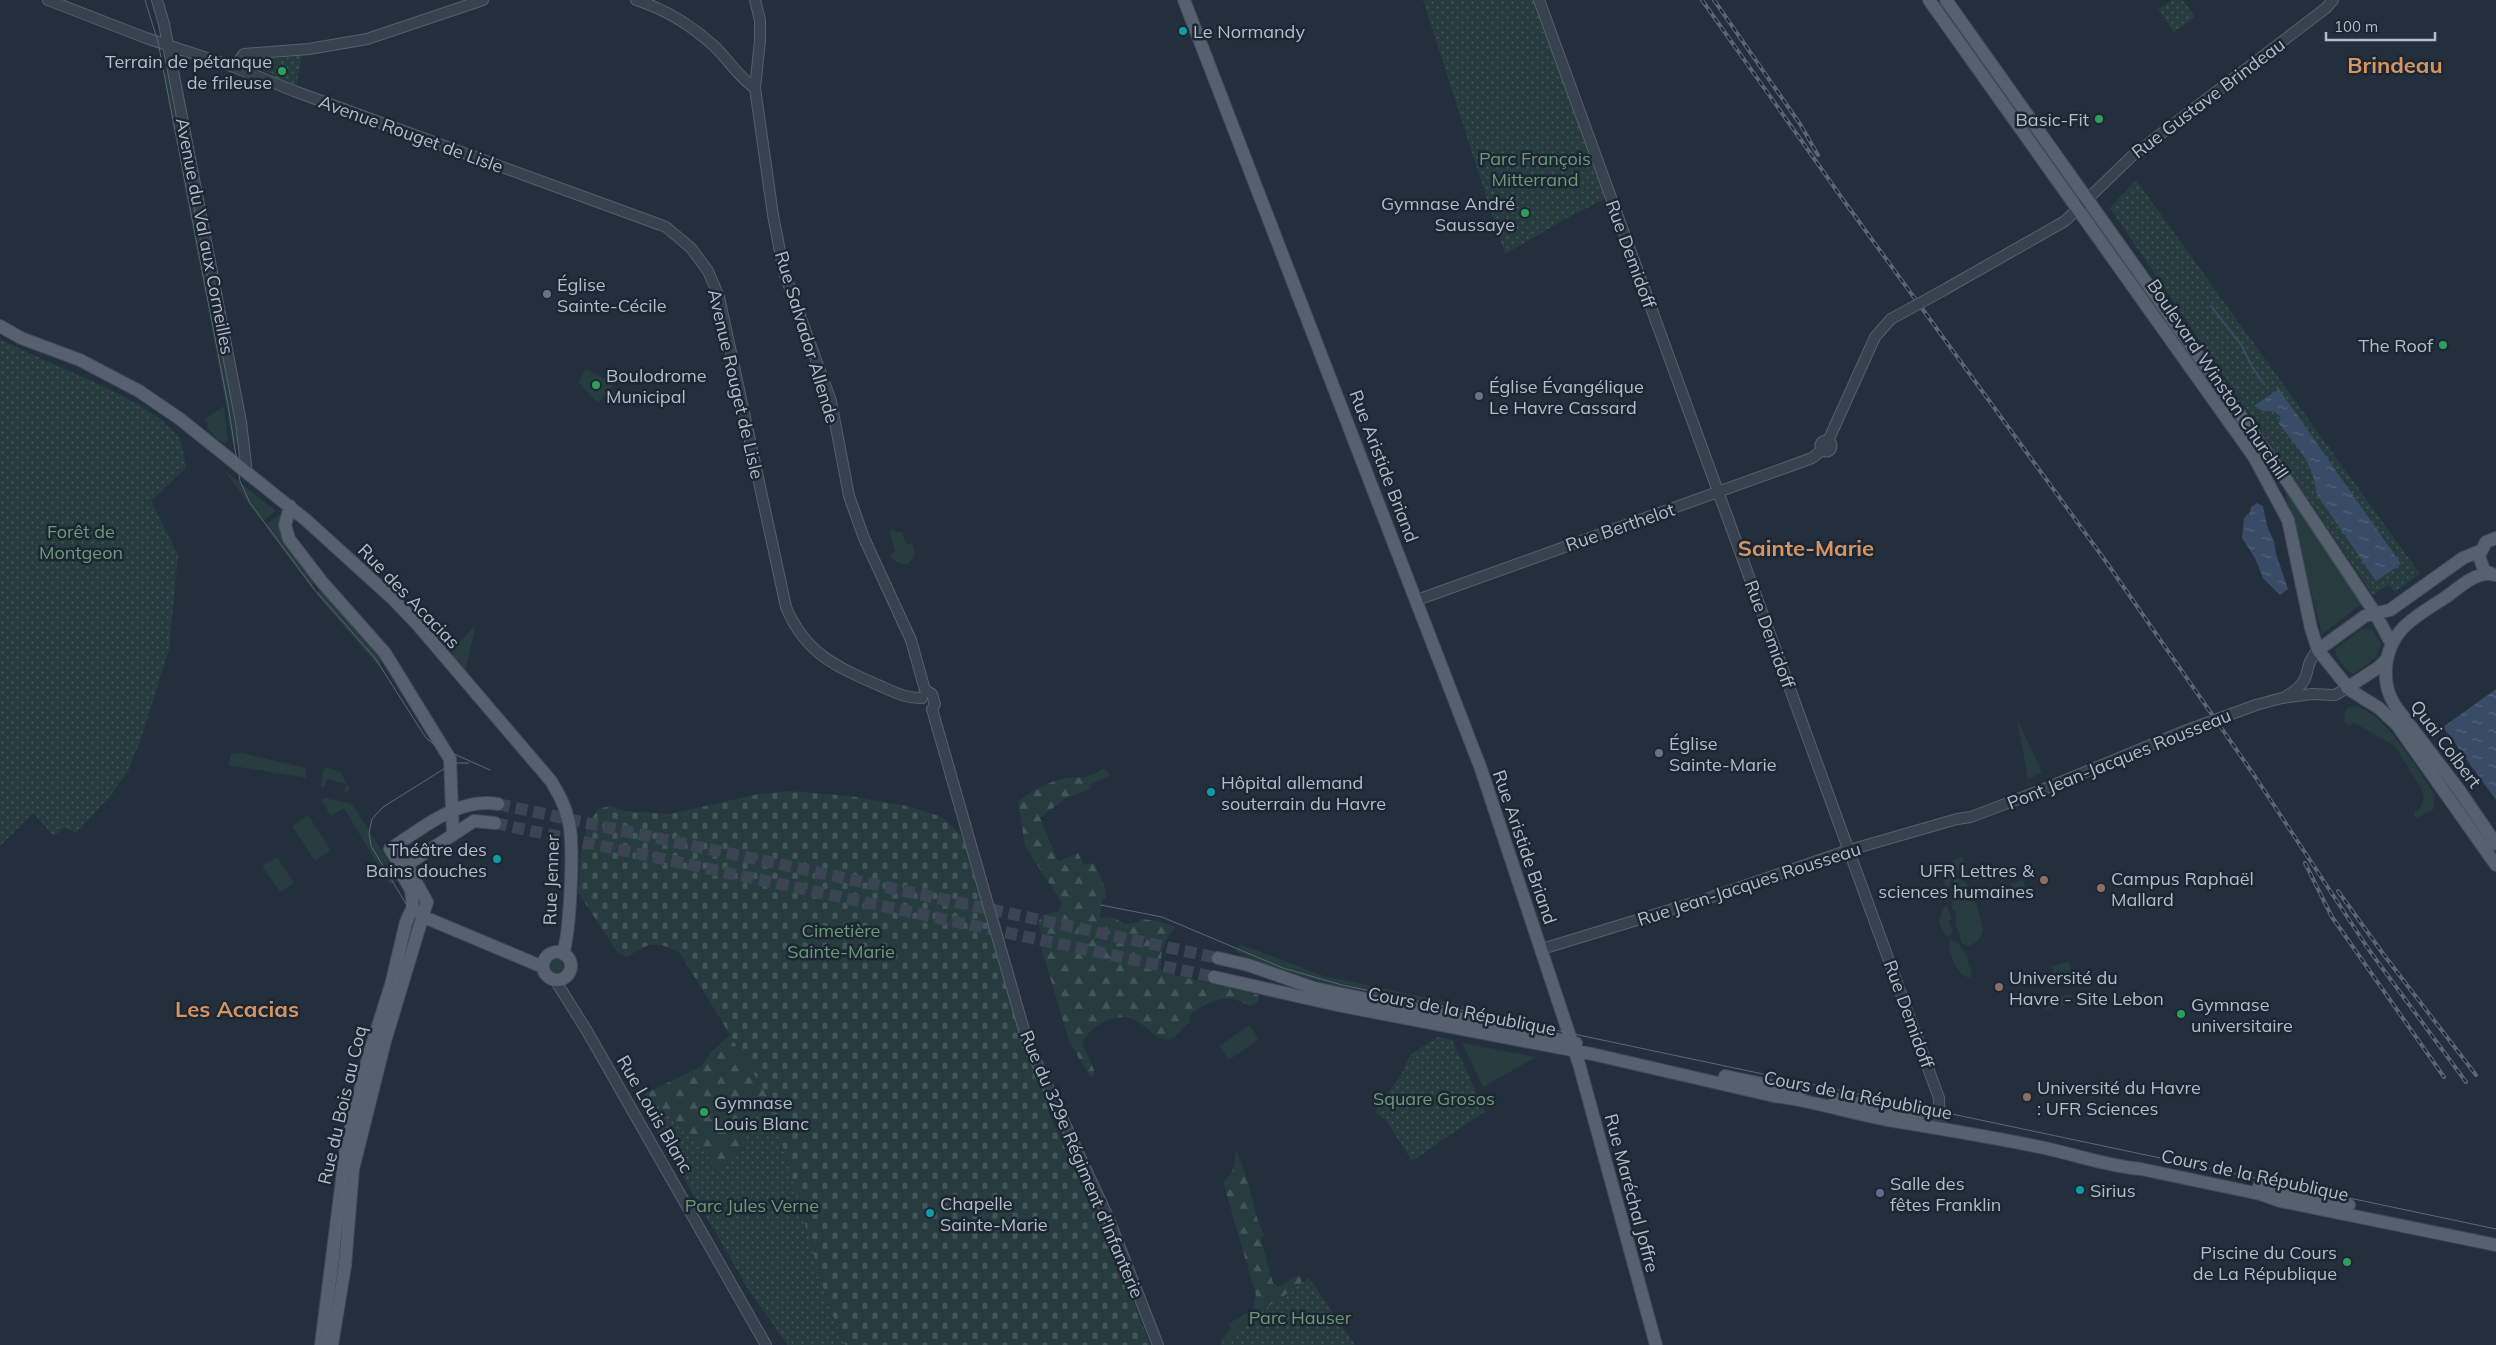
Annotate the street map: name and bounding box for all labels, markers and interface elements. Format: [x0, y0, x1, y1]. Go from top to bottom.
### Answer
scale bar [2326, 10, 2435, 42]
text: 100 m [2334, 17, 2378, 36]
place label: Le Normandy [1193, 20, 1305, 43]
marker: Le Normandy [1177, 25, 1189, 37]
street label: Rue Gustave Brindeau [2127, 33, 2289, 163]
place label: Terrain de pétanque de frileuse [105, 50, 272, 94]
district label: Brindeau [2347, 51, 2443, 79]
marker: Terrain de pétanque de frileuse [276, 65, 288, 77]
street label: Avenue Rouget de Lisle [316, 90, 506, 178]
place label: Basic-Fit [2016, 108, 2089, 131]
marker: Basic-Fit [2093, 113, 2105, 125]
street label: Avenue du Val aux Corneilles [171, 116, 239, 356]
park label: Parc François Mitterrand [1479, 147, 1591, 191]
place label: Gymnase André Saussaye [1381, 192, 1515, 236]
street label: Rue Demidoff [1601, 197, 1662, 312]
marker: Gymnase André Saussaye [1519, 207, 1531, 219]
street label: Rue Salvador Allende [770, 248, 844, 426]
place label: Église Sainte-Cécile [557, 273, 667, 317]
street label: Boulevard Winston Churchill [2142, 275, 2294, 483]
street label: Avenue Rouget de Lisle [703, 287, 769, 481]
marker: Église Sainte-Cécile [541, 288, 553, 300]
place label: The Roof [2358, 334, 2434, 357]
marker: The Roof [2437, 339, 2449, 351]
place label: Boulodrome Municipal [606, 364, 707, 408]
place label: Église Évangélique Le Havre Cassard [1489, 375, 1644, 419]
marker: Boulodrome Municipal [590, 379, 602, 391]
street label: Rue Aristide Briand [1344, 387, 1424, 545]
marker: Église Évangélique Le Havre Cassard [1473, 390, 1485, 402]
street label: Rue Berthelot [1562, 498, 1678, 556]
park label: Forêt de Montgeon [39, 520, 123, 564]
district label: Sainte-Marie [1738, 534, 1874, 562]
street label: Rue des Acacias [353, 539, 465, 653]
street label: Rue Demidoff [1740, 577, 1801, 692]
street label: Quai Colbert [2405, 695, 2487, 793]
street label: Pont Jean-Jacques Rousseau [2004, 704, 2234, 814]
place label: Église Sainte-Marie [1669, 732, 1777, 776]
marker: Église Sainte-Marie [1653, 747, 1665, 759]
street label: Rue Aristide Briand [1488, 767, 1562, 927]
place label: Hôpital allemand souterrain du Havre [1221, 771, 1386, 815]
marker: Hôpital allemand souterrain du Havre [1205, 786, 1217, 798]
street label: Rue Jenner [538, 834, 564, 926]
street label: Rue Jean-Jacques Rousseau [1634, 837, 1864, 931]
place label: Théâtre des Bains douches [366, 838, 487, 882]
marker: Théâtre des Bains douches [491, 853, 503, 865]
place label: UFR Lettres & sciences humaines [1878, 859, 2035, 903]
place label: Campus Raphaël Mallard [2111, 867, 2254, 911]
marker: UFR Lettres & sciences humaines [2038, 874, 2050, 886]
marker: Campus Raphaël Mallard [2095, 882, 2107, 894]
park label: Cimetière Sainte-Marie [787, 919, 895, 963]
street label: Rue Demidoff [1879, 957, 1940, 1072]
place label: Université du Havre - Site Lebon [2009, 966, 2164, 1010]
street label: Cours de la République [1366, 981, 1558, 1041]
marker: Université du Havre - Site Lebon [1993, 981, 2005, 993]
place label: Gymnase universitaire [2191, 993, 2293, 1037]
district label: Les Acacias [175, 995, 299, 1023]
marker: Gymnase universitaire [2175, 1008, 2187, 1020]
street label: Rue du Bois au Coq [313, 1023, 371, 1187]
street label: Rue du 329e Régiment d'Infanterie [1015, 1027, 1149, 1301]
street label: Rue Louis Blanc [612, 1051, 698, 1177]
street label: Cours de la République [1762, 1065, 1954, 1125]
place label: Université du Havre : UFR Sciences [2037, 1076, 2201, 1120]
park label: Square Grosos [1373, 1087, 1495, 1110]
place label: Gymnase Louis Blanc [714, 1091, 809, 1135]
marker: Université du Havre : UFR Sciences [2021, 1091, 2033, 1103]
marker: Gymnase Louis Blanc [698, 1106, 710, 1118]
street label: Rue Maréchal Joffre [1600, 1111, 1664, 1275]
street label: Cours de la République [2159, 1144, 2351, 1206]
place label: Salle des fêtes Franklin [1890, 1172, 2001, 1216]
place label: Sirius [2090, 1179, 2136, 1202]
marker: Sirius [2074, 1184, 2086, 1196]
marker: Salle des fêtes Franklin [1874, 1187, 1886, 1199]
place label: Chapelle Sainte-Marie [940, 1192, 1048, 1236]
park label: Parc Jules Verne [685, 1194, 819, 1217]
marker: Chapelle Sainte-Marie [924, 1207, 936, 1219]
place label: Piscine du Cours de La République [2193, 1241, 2337, 1285]
marker: Piscine du Cours de La République [2341, 1256, 2353, 1268]
park label: Parc Hauser [1249, 1306, 1352, 1329]

